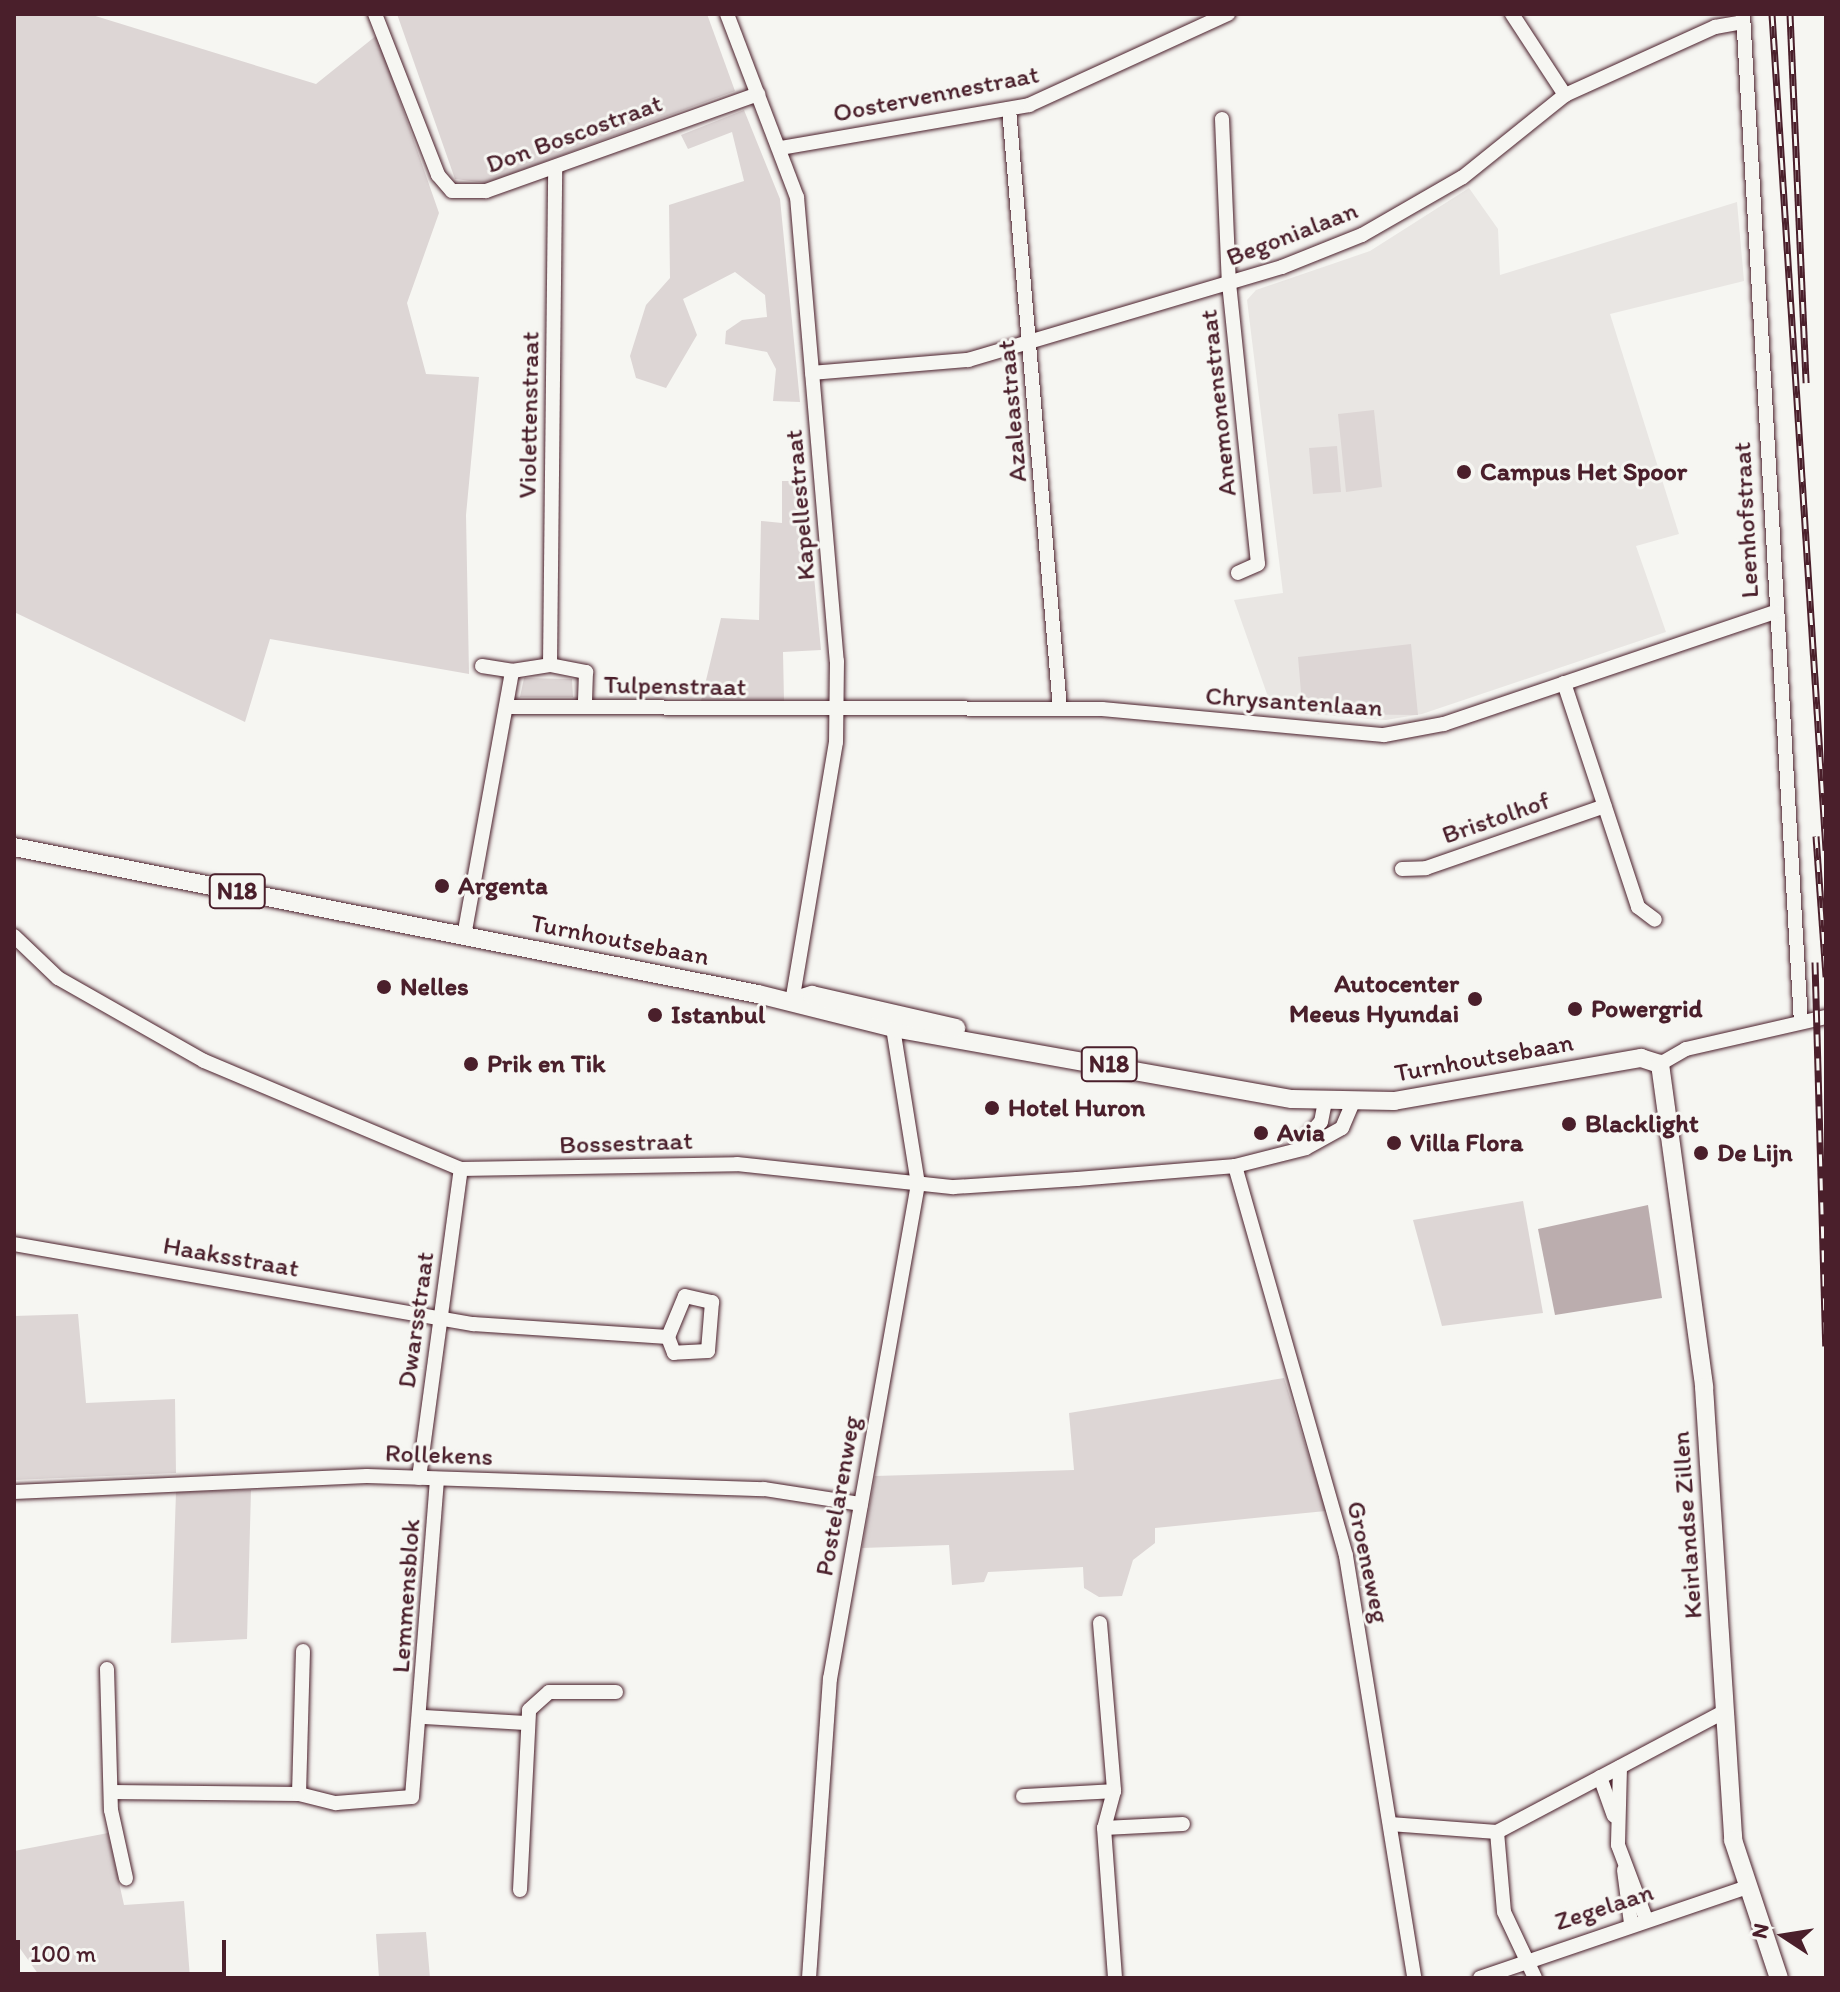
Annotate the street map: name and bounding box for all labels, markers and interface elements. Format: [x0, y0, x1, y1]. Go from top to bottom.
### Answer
street label: Oostervennestraat [830, 59, 1042, 129]
street label: Don Boscostraat [481, 88, 667, 180]
street label: Begonialaan [1222, 195, 1362, 273]
street label: Anemonenstraat [1193, 308, 1243, 498]
street label: Violettenstraat [512, 331, 546, 499]
street label: Azaleastraat [990, 338, 1034, 484]
street label: Kapellestraat [778, 428, 822, 582]
street label: Leenhofstraat [1726, 441, 1766, 599]
place label: Campus Het Spoor [1480, 456, 1687, 488]
marker: Campus Het Spoor [1455, 463, 1473, 481]
street label: Tulpenstraat [603, 669, 747, 703]
street label: Chrysantenlaan [1204, 680, 1384, 724]
street label: Bristolhof [1438, 785, 1554, 851]
place label: Argenta [458, 870, 548, 902]
road number: N18 [207, 871, 267, 911]
marker: Argenta [433, 877, 451, 895]
street label: Turnhoutsebaan [528, 907, 712, 973]
place label: Autocenter Meeus Hyundai [1290, 968, 1459, 1030]
place label: Nelles [400, 971, 469, 1003]
marker: Nelles [375, 978, 393, 996]
marker: Autocenter Meeus Hyundai [1466, 990, 1484, 1008]
place label: Powergrid [1591, 993, 1702, 1025]
place label: Istanbul [671, 999, 765, 1031]
marker: Powergrid [1566, 1000, 1584, 1018]
marker: Istanbul [646, 1006, 664, 1024]
street label: Turnhoutsebaan [1392, 1027, 1576, 1089]
road number: N18 [1079, 1044, 1139, 1084]
place label: Prik en Tik [487, 1048, 606, 1080]
marker: Prik en Tik [462, 1055, 480, 1073]
place label: Hotel Huron [1008, 1092, 1144, 1124]
marker: Hotel Huron [983, 1099, 1001, 1117]
place label: Blacklight [1585, 1108, 1699, 1140]
marker: Blacklight [1560, 1115, 1578, 1133]
place label: Avia [1277, 1117, 1325, 1149]
marker: Avia [1252, 1124, 1270, 1142]
street label: Bossestraat [559, 1125, 693, 1161]
place label: Villa Flora [1410, 1127, 1522, 1159]
marker: Villa Flora [1385, 1134, 1403, 1152]
place label: De Lijn [1717, 1137, 1793, 1169]
marker: De Lijn [1692, 1144, 1710, 1162]
street label: Haaksstraat [161, 1230, 301, 1284]
street label: Dwarsstraat [391, 1250, 441, 1390]
street label: Postelarenweg [809, 1414, 867, 1578]
street label: Keirlandse Zillen [1665, 1430, 1709, 1620]
street label: Rollekens [384, 1438, 494, 1472]
street label: Groeneweg [1340, 1498, 1396, 1626]
street label: Lemmensblok [385, 1518, 427, 1674]
street label: Zegelaan [1551, 1876, 1657, 1938]
north arrow [1744, 1896, 1824, 1976]
text: N [1745, 1921, 1775, 1941]
scale bar [20, 1924, 230, 1974]
text: 100 m [30, 1939, 96, 1968]

